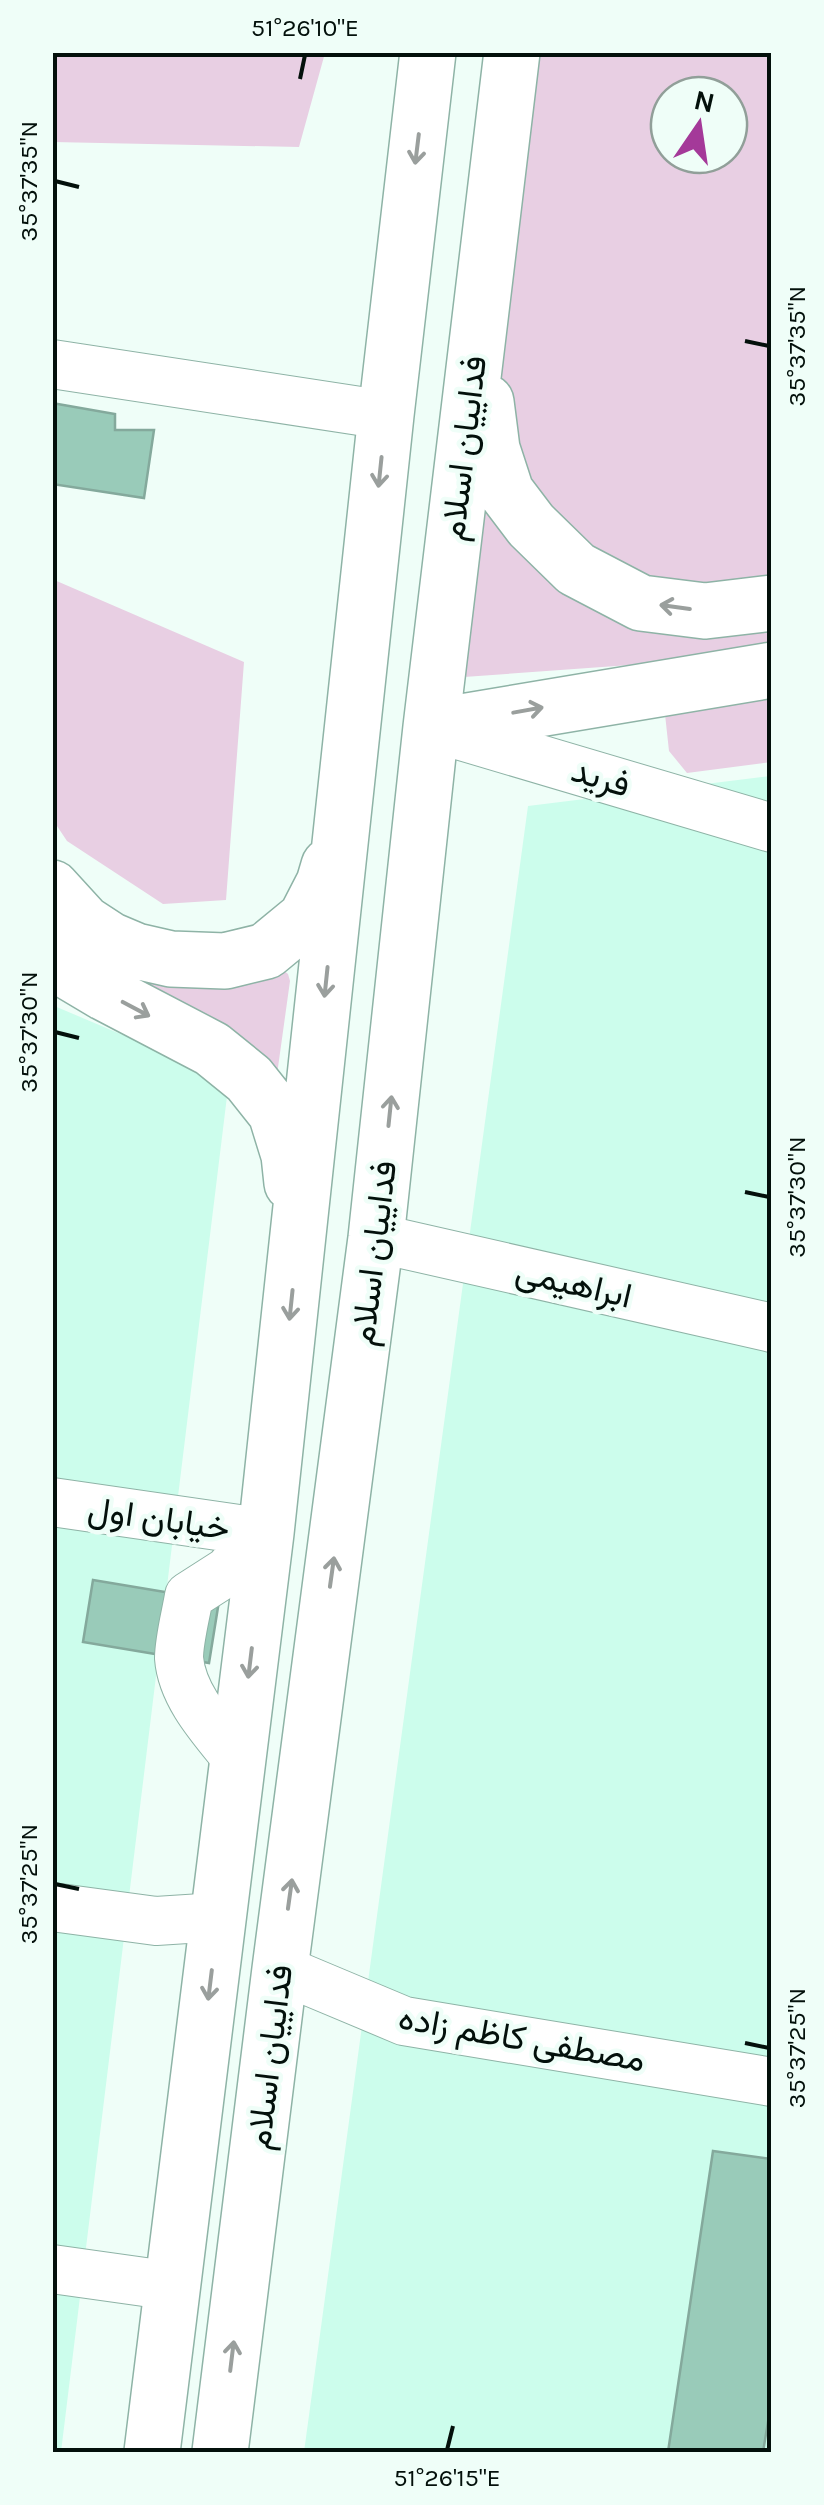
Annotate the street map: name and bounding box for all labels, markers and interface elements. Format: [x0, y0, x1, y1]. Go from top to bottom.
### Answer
text: 51°26'10"E [251, 13, 359, 42]
north arrow [649, 75, 749, 175]
text: N [691, 83, 718, 119]
text: 35°37'35"N [14, 121, 43, 241]
one-way arrow [407, 133, 426, 165]
text: 35°37'35"N [782, 286, 811, 406]
street label: فداییان اسلام [432, 353, 497, 543]
one-way arrow [370, 456, 389, 488]
one-way arrow [659, 598, 692, 616]
one-way arrow [511, 701, 543, 719]
street label: فرید [566, 749, 635, 807]
one-way arrow [316, 965, 335, 998]
text: 35°37'30"N [14, 971, 43, 1093]
one-way arrow [120, 999, 150, 1019]
one-way arrow [381, 1095, 400, 1127]
text: 35°37'30"N [782, 1136, 811, 1258]
street label: فداییان اسلام [342, 1158, 407, 1348]
street label: ابراهیمی [512, 1250, 636, 1318]
one-way arrow [281, 1288, 300, 1321]
street label: خیابان اول [85, 1488, 233, 1550]
one-way arrow [323, 1556, 342, 1589]
one-way arrow [240, 1646, 258, 1678]
text: 35°37'25"N [14, 1824, 43, 1944]
one-way arrow [281, 1879, 299, 1911]
street label: فداییان اسلام [238, 1962, 303, 2152]
one-way arrow [200, 1969, 219, 2001]
text: 35°37'25"N [782, 1988, 811, 2108]
street label: مصطفی کاظم زاده [395, 1997, 648, 2082]
one-way arrow [223, 2340, 242, 2372]
text: 51°26'15"E [393, 2463, 501, 2492]

